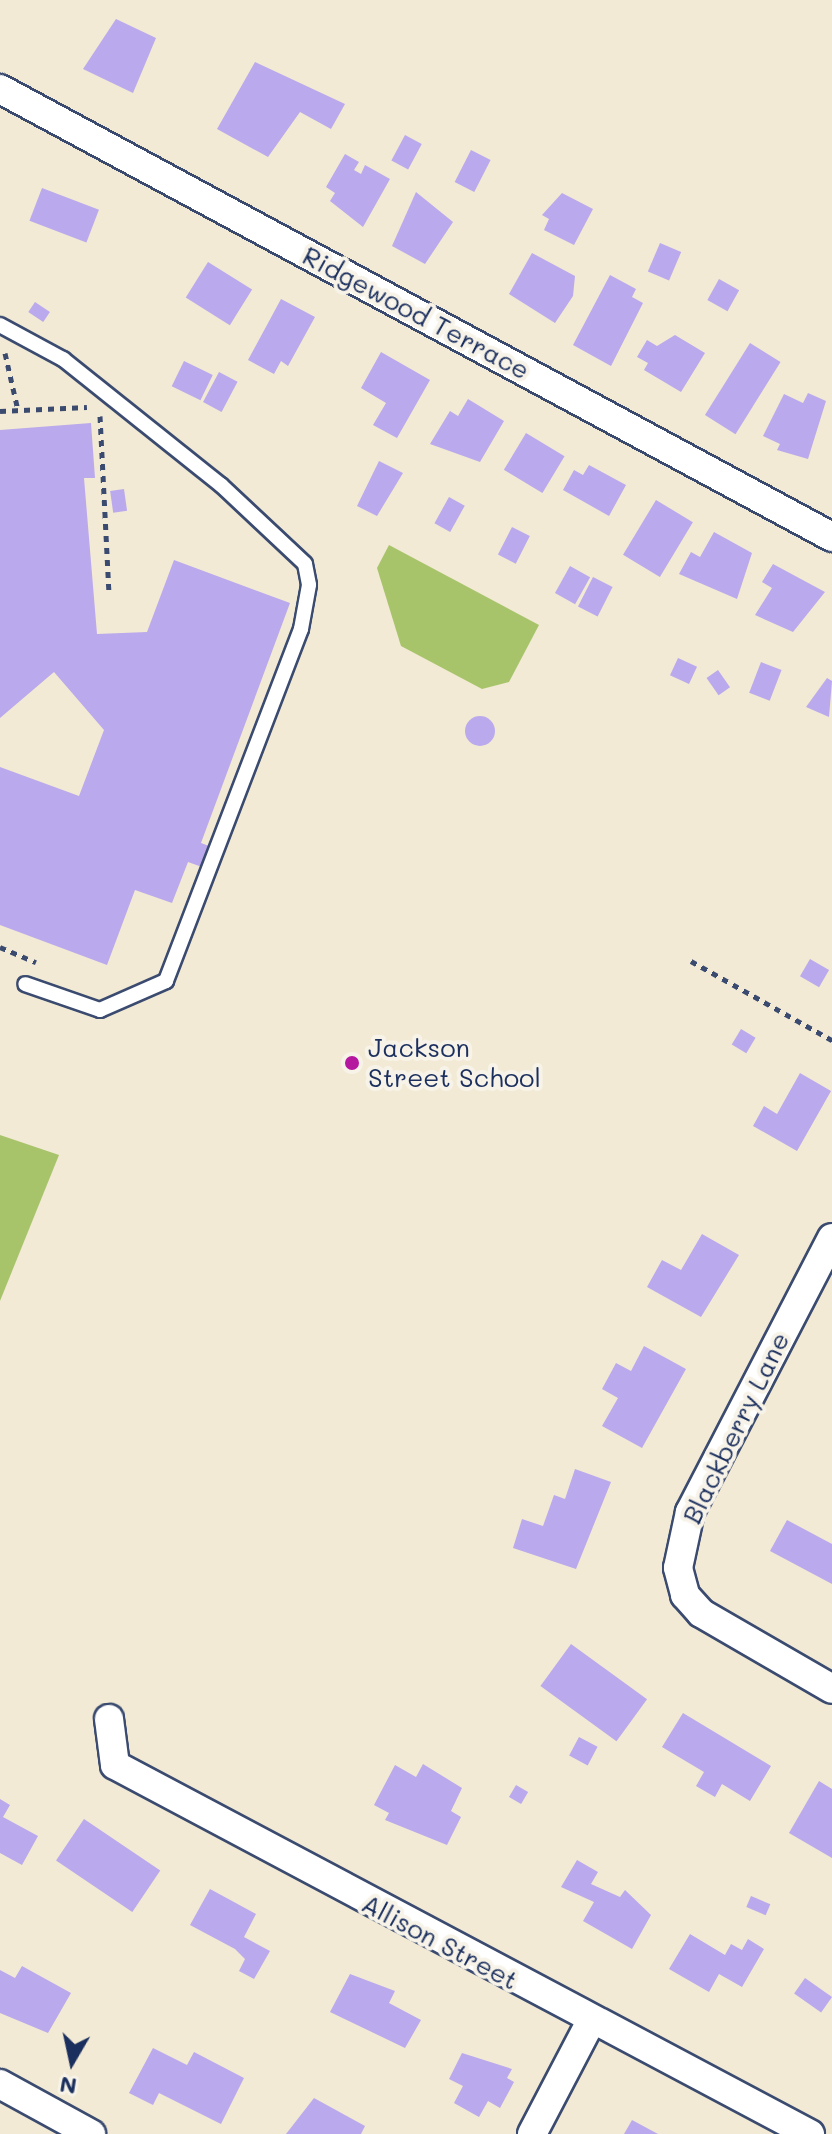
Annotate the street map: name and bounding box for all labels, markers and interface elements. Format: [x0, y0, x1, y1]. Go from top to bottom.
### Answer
street label: Ridgewood Terrace [297, 240, 535, 386]
place label: Jackson Street School [368, 1032, 541, 1094]
marker: Jackson Street School [343, 1054, 361, 1072]
street label: Blackberry Lane [676, 1327, 796, 1529]
street label: Allison Street [357, 1888, 523, 1996]
north arrow [32, 2022, 112, 2102]
text: N [58, 2071, 79, 2102]

